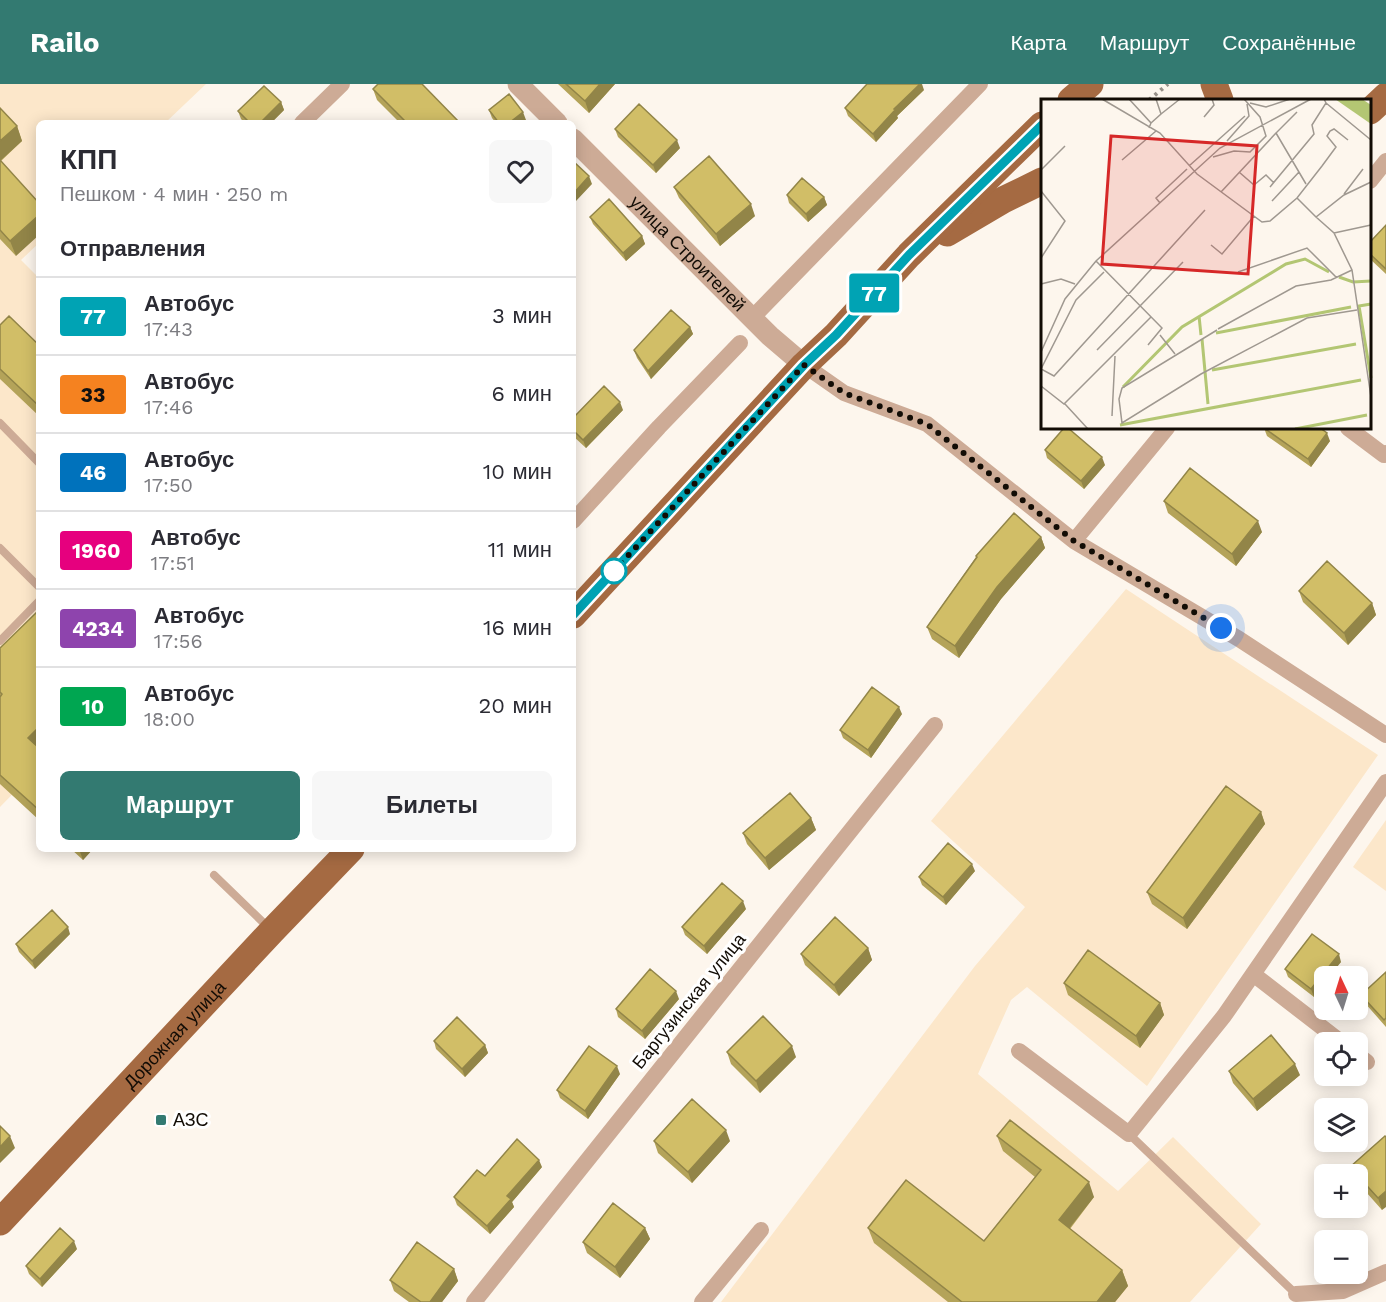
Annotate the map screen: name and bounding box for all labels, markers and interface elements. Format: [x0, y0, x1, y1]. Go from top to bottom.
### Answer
text: Railo [30, 26, 100, 59]
text: Карта [1011, 30, 1067, 55]
text: Маршрут [1100, 30, 1189, 55]
text: Сохранённые [1222, 30, 1356, 55]
inset map [1041, 99, 1371, 429]
button: heart [489, 140, 552, 203]
text: КПП [60, 143, 117, 176]
text: Пешком · 4 мин · 250 m [60, 182, 288, 206]
street label: улица Строителей [626, 191, 750, 315]
text: Отправления [60, 236, 206, 261]
line badge: 77 [847, 274, 901, 312]
text: 77 [861, 281, 887, 306]
text: Автобус [144, 291, 234, 316]
text: 3 мин [492, 303, 552, 328]
text: 77 [80, 304, 106, 329]
text: 17:43 [144, 317, 193, 341]
text: Автобус [144, 369, 234, 394]
text: 6 мин [492, 381, 552, 406]
text: 33 [81, 382, 105, 407]
text: 17:46 [144, 395, 193, 419]
text: Автобус [144, 447, 234, 472]
text: 10 мин [483, 459, 552, 484]
text: 46 [80, 460, 106, 485]
text: 17:50 [144, 473, 193, 497]
text: Автобус [150, 525, 241, 550]
text: 11 мин [488, 537, 552, 562]
text: 1960 [72, 538, 120, 563]
text: 17:51 [150, 551, 195, 575]
unlabelled marker [601, 558, 627, 584]
text: Автобус [154, 603, 244, 628]
your location [1206, 613, 1236, 643]
text: 16 мин [483, 615, 552, 640]
text: 4234 [72, 616, 124, 641]
text: 17:56 [154, 629, 203, 653]
text: Автобус [144, 681, 234, 706]
text: 20 мин [478, 693, 552, 718]
text: 10 [82, 694, 104, 719]
text: 18:00 [144, 707, 195, 731]
button: Маршрут [60, 771, 300, 840]
button: Билеты [312, 771, 552, 840]
street label: Баргузинская улица [627, 928, 750, 1073]
north arrow [1314, 966, 1368, 1020]
map controls [1314, 966, 1368, 1284]
street label: Дорожная улица [119, 976, 230, 1093]
button: locate [1314, 1032, 1368, 1086]
button: layers [1314, 1098, 1368, 1152]
place label: АЗС [173, 1109, 208, 1130]
marker: АЗС [154, 1113, 168, 1127]
button: + [1314, 1164, 1368, 1218]
button: − [1314, 1230, 1368, 1284]

